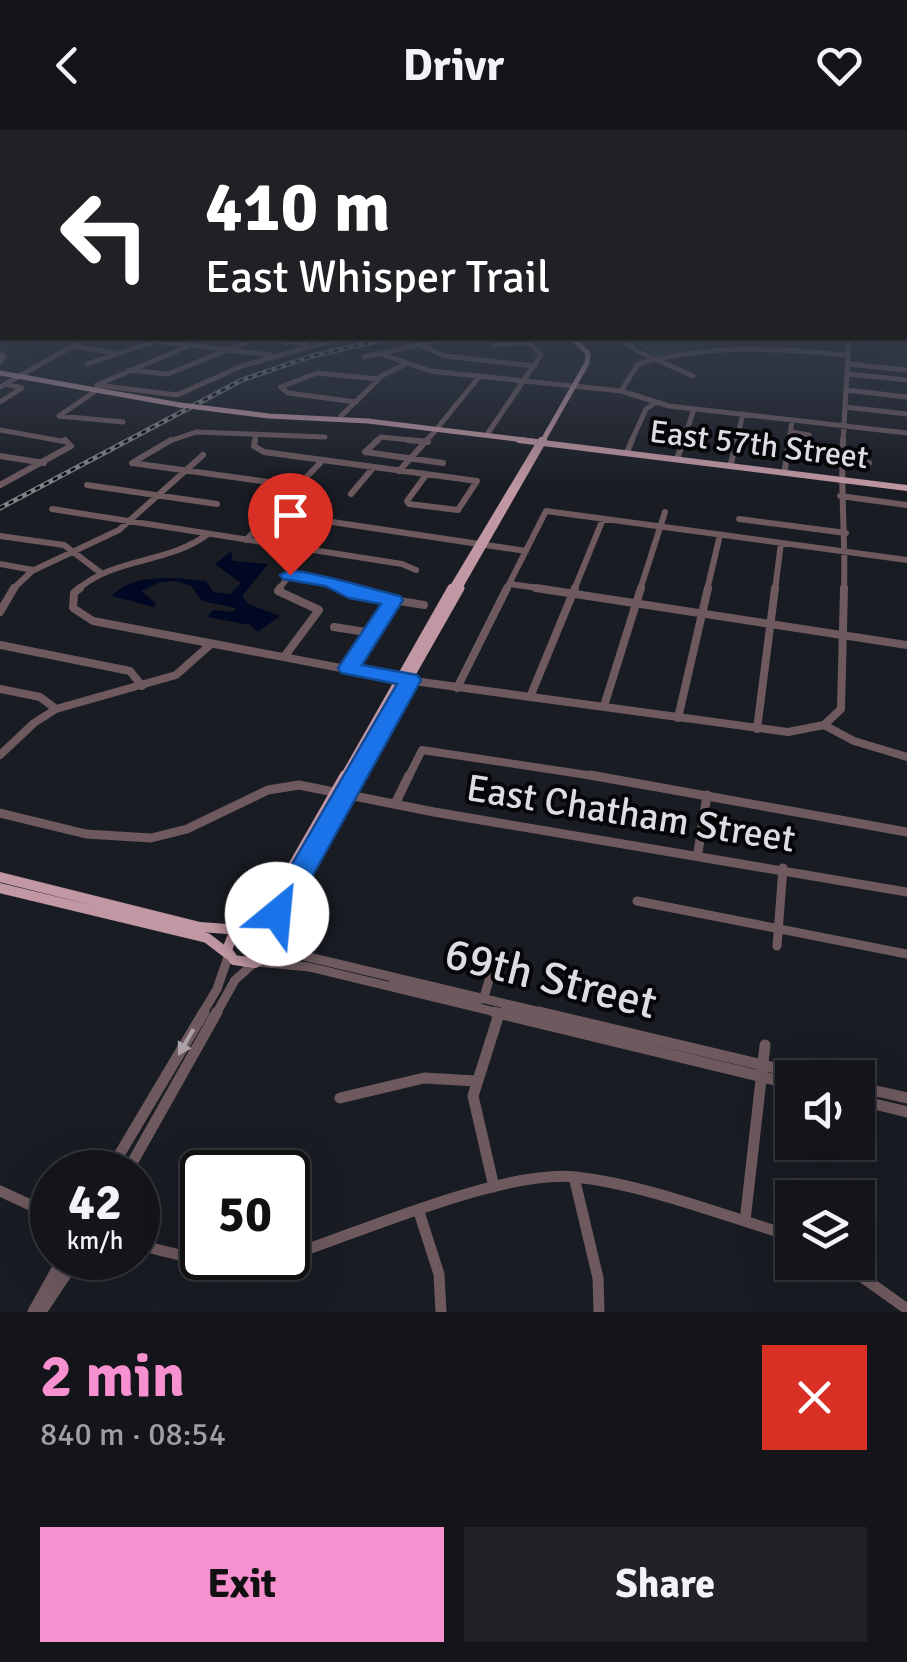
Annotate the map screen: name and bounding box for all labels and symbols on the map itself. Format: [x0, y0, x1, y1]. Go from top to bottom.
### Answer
street label: East 57th Street [647, 412, 870, 477]
pin [248, 473, 333, 576]
street label: East Chatham Street [463, 764, 799, 863]
position arrow [225, 862, 329, 966]
street label: 69th Street [439, 926, 662, 1031]
one-way arrow [178, 1027, 195, 1056]
speed limit sign: 50 [180, 1150, 310, 1280]

